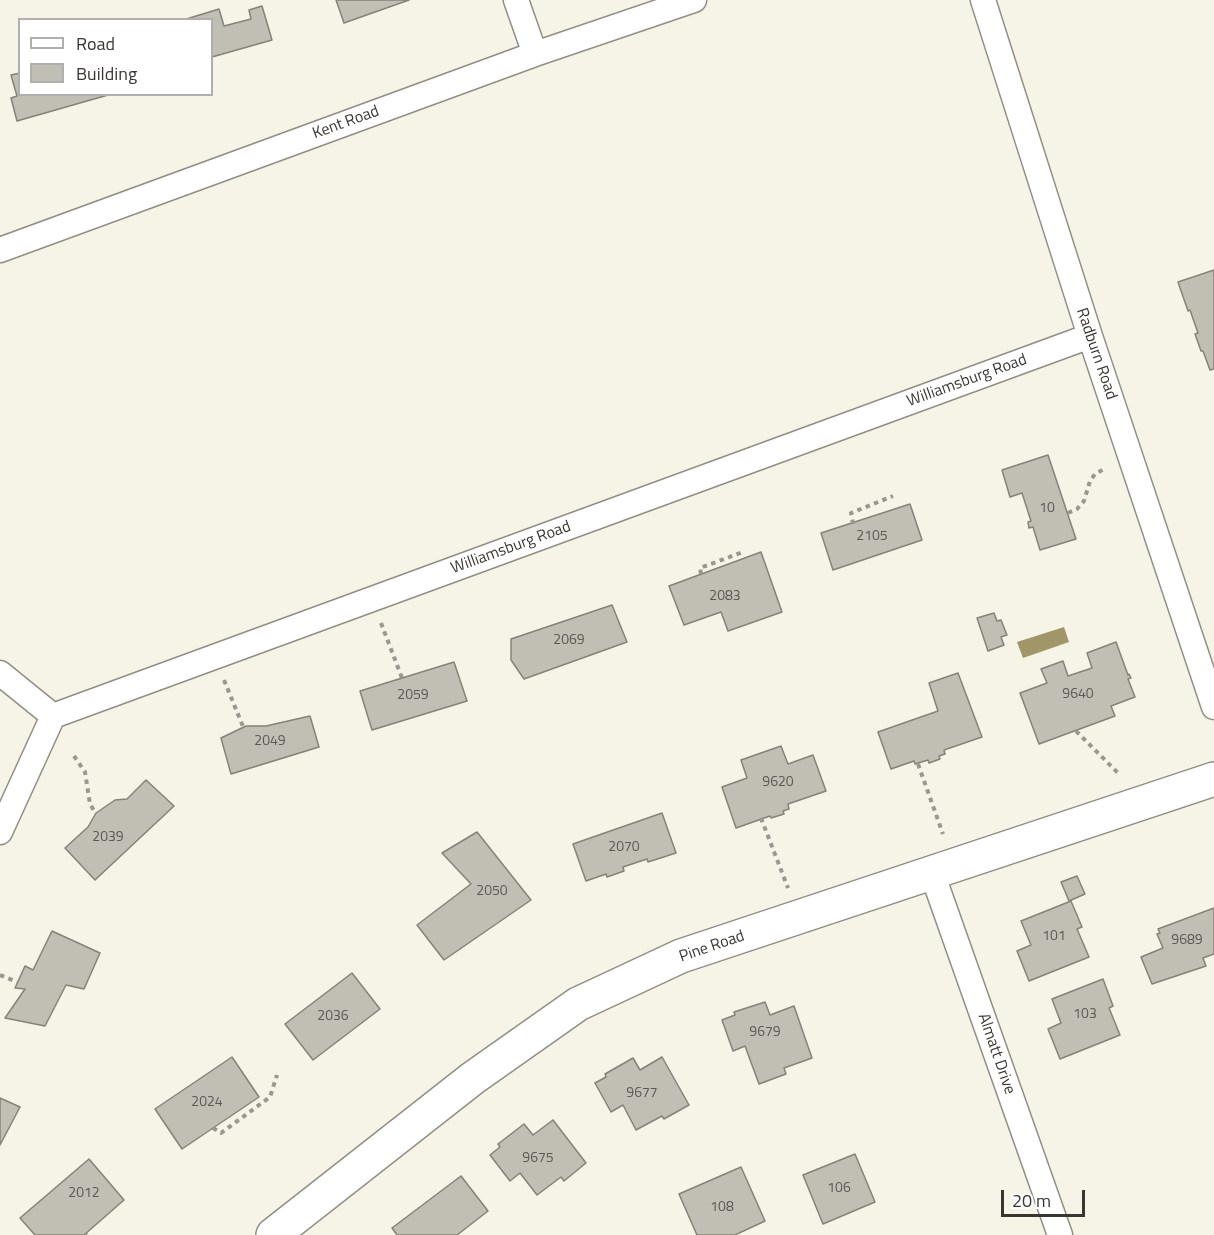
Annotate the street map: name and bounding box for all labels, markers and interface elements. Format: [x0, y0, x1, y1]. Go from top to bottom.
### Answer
legend [18, 18, 213, 96]
text: Road [76, 30, 115, 57]
text: Building [76, 60, 137, 87]
street label: Kent Road [310, 102, 382, 144]
street label: Radburn Road [1071, 306, 1121, 402]
street label: Williamsburg Road [904, 350, 1030, 412]
house number: 10 [1039, 501, 1055, 517]
street label: Williamsburg Road [448, 517, 574, 579]
house number: 2105 [856, 529, 888, 545]
house number: 2083 [709, 589, 741, 605]
house number: 2069 [553, 633, 585, 649]
house number: 9640 [1062, 687, 1094, 703]
house number: 2059 [397, 688, 429, 704]
house number: 2049 [254, 734, 286, 750]
house number: 9620 [762, 775, 794, 791]
house number: 2039 [92, 830, 124, 846]
house number: 2070 [608, 840, 640, 856]
house number: 2050 [476, 884, 508, 900]
street label: Pine Road [677, 927, 747, 967]
house number: 101 [1042, 929, 1066, 945]
house number: 9689 [1171, 933, 1203, 949]
house number: 103 [1073, 1007, 1097, 1023]
house number: 2036 [317, 1009, 349, 1025]
street label: Almatt Drive [973, 1011, 1019, 1097]
house number: 9679 [749, 1025, 781, 1041]
house number: 9677 [626, 1086, 658, 1102]
house number: 2024 [191, 1095, 223, 1111]
house number: 9675 [522, 1151, 554, 1167]
scale bar [1004, 1178, 1088, 1216]
house number: 106 [827, 1181, 851, 1197]
house number: 2012 [68, 1186, 100, 1202]
text: 20 m [1012, 1187, 1051, 1214]
house number: 108 [710, 1200, 734, 1216]

